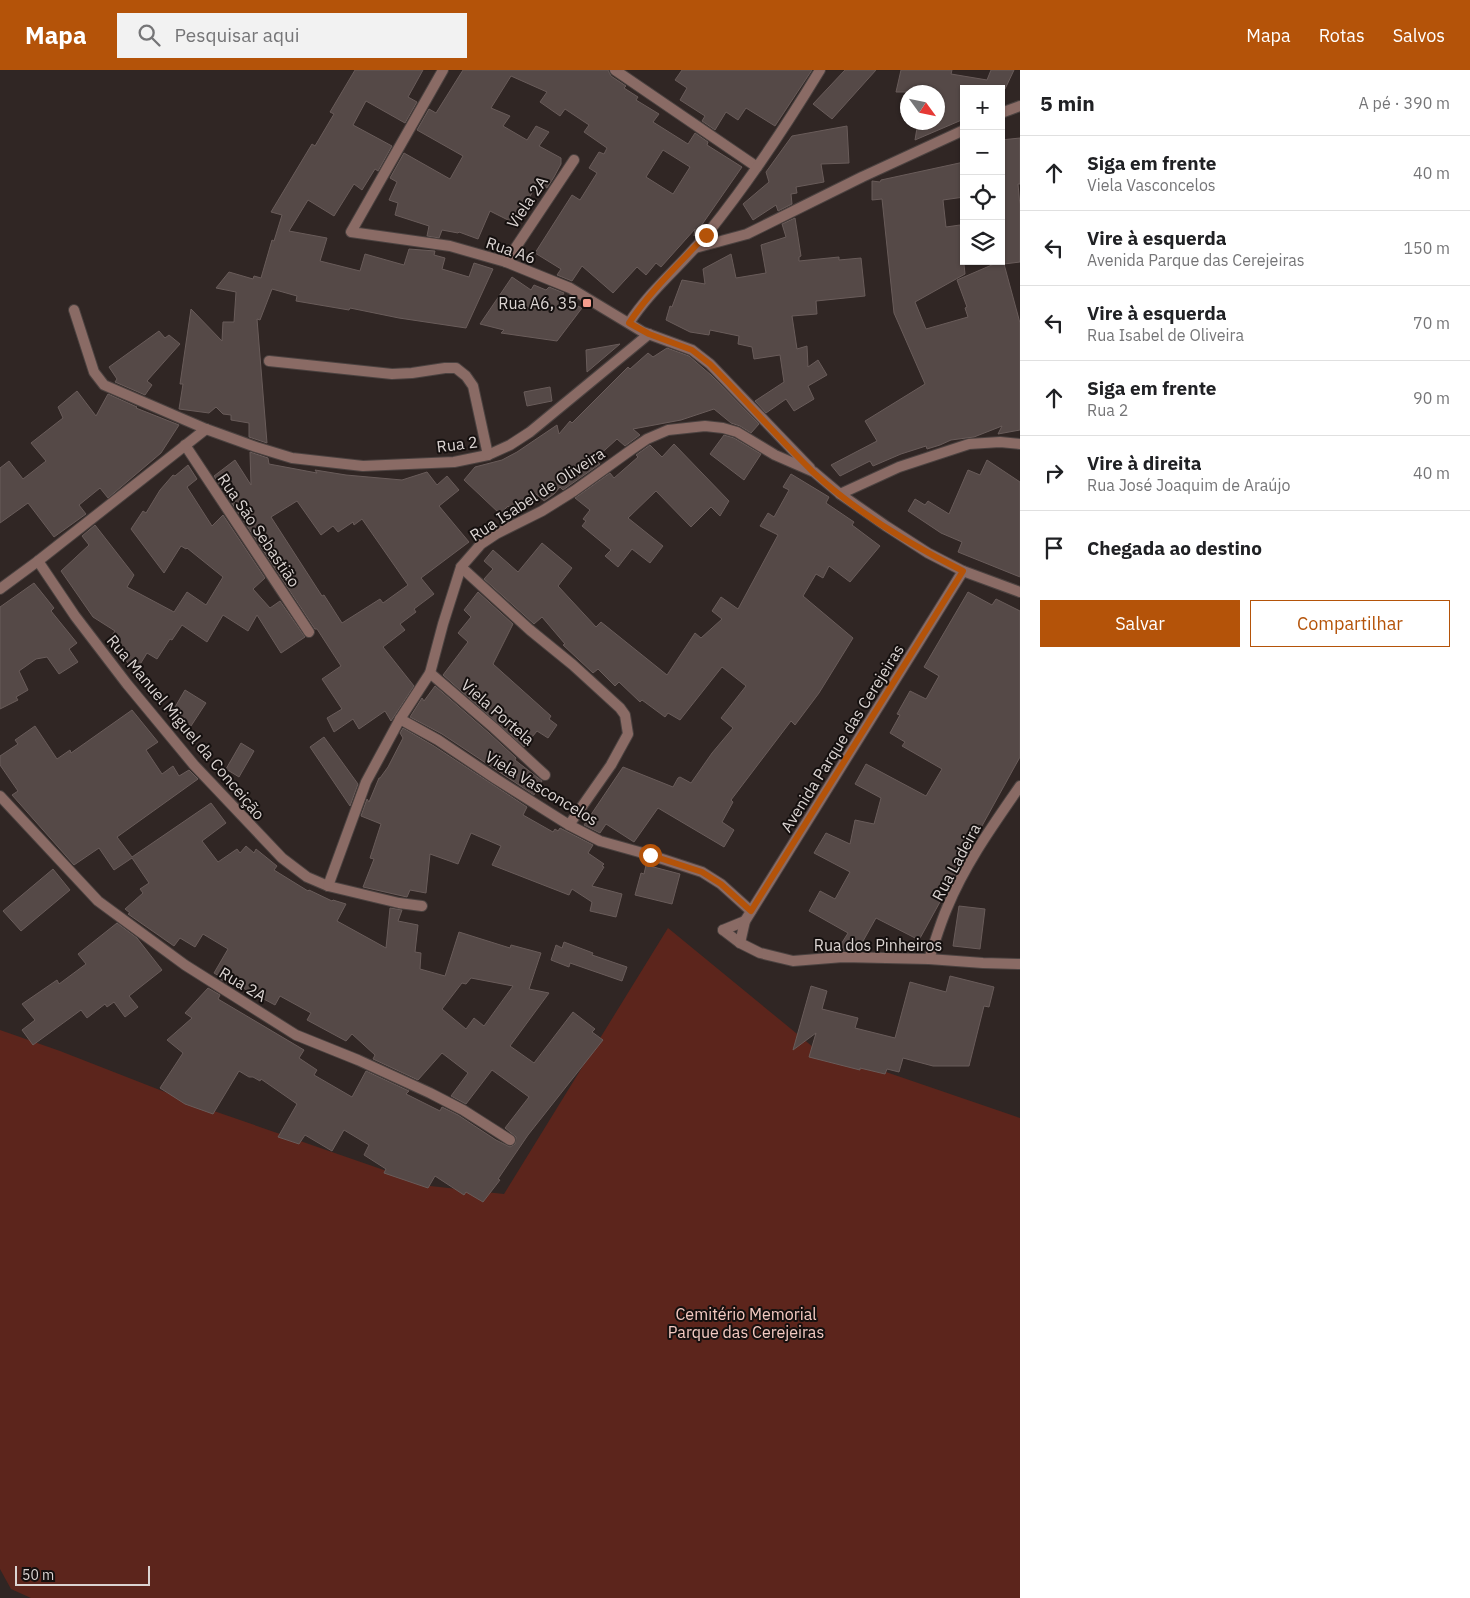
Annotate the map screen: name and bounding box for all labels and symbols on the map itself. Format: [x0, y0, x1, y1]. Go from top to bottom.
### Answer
north arrow [900, 85, 945, 130]
street label: Viela 2A [502, 172, 552, 232]
route end [695, 224, 718, 247]
street label: Rua A6 [483, 232, 539, 268]
place label: Rua A6, 35 [498, 293, 577, 313]
marker: Rua A6, 35 [581, 297, 593, 309]
street label: Rua 2 [435, 432, 479, 456]
street label: Rua Isabel de Oliveira [466, 443, 609, 545]
street label: Rua São Sebastião [214, 469, 304, 591]
street label: Rua Manuel Miguel da Conceição [103, 630, 269, 824]
street label: Avenida Parque das Cerejeiras [776, 640, 908, 836]
street label: Viela Portela [457, 675, 539, 750]
street label: Viela Vasconcelos [482, 746, 602, 830]
street label: Rua Ladeira [927, 820, 985, 904]
route start [639, 844, 662, 867]
street label: Rua dos Pinheiros [814, 935, 942, 955]
street label: Rua 2A [216, 962, 270, 1006]
park label: Cemitério Memorial Parque das Cerejeiras [668, 1304, 824, 1342]
scale bar [15, 1563, 150, 1586]

